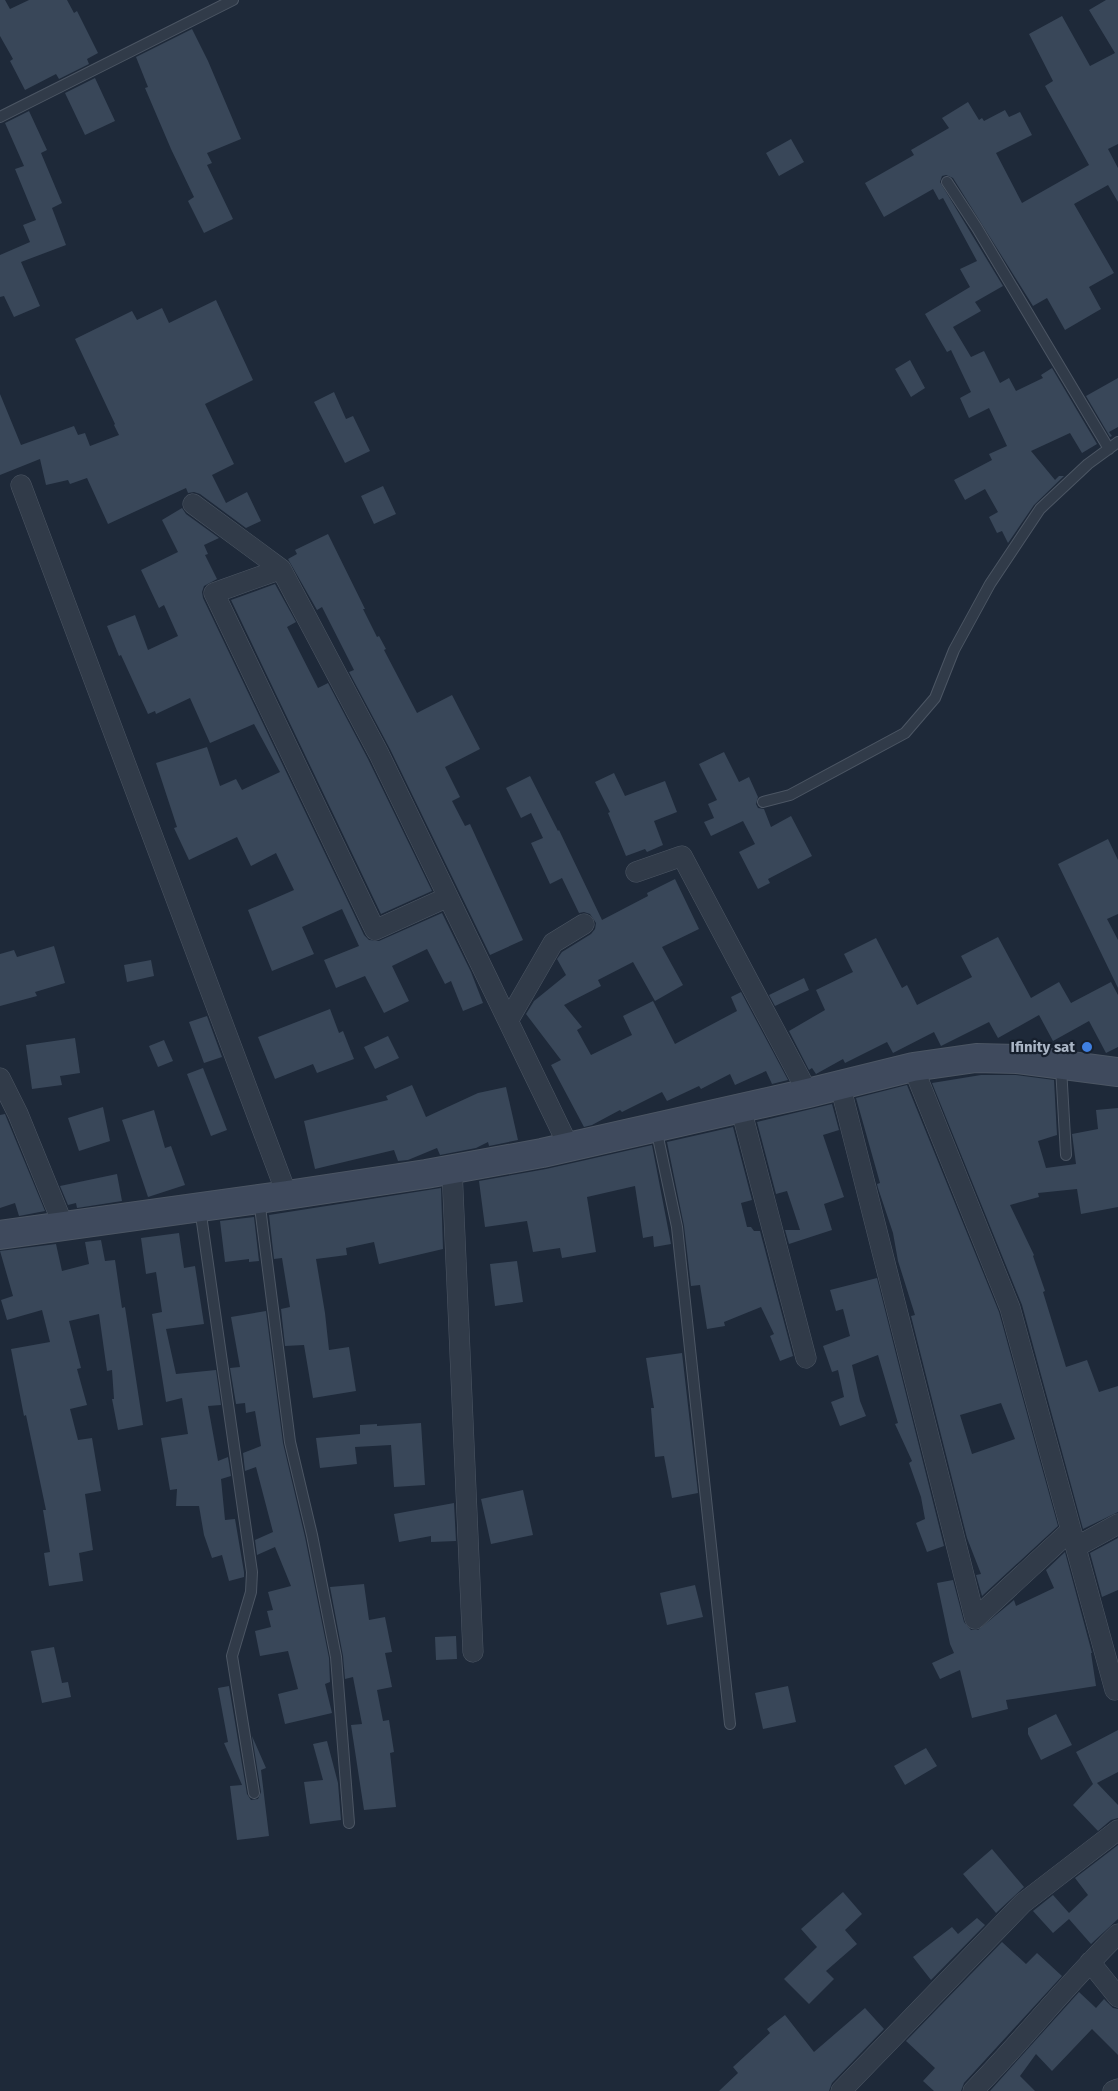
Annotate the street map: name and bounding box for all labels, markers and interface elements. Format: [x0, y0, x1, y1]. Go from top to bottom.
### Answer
place label: Ifinity sat [1011, 1038, 1075, 1056]
marker: Ifinity sat [1080, 1040, 1094, 1054]

